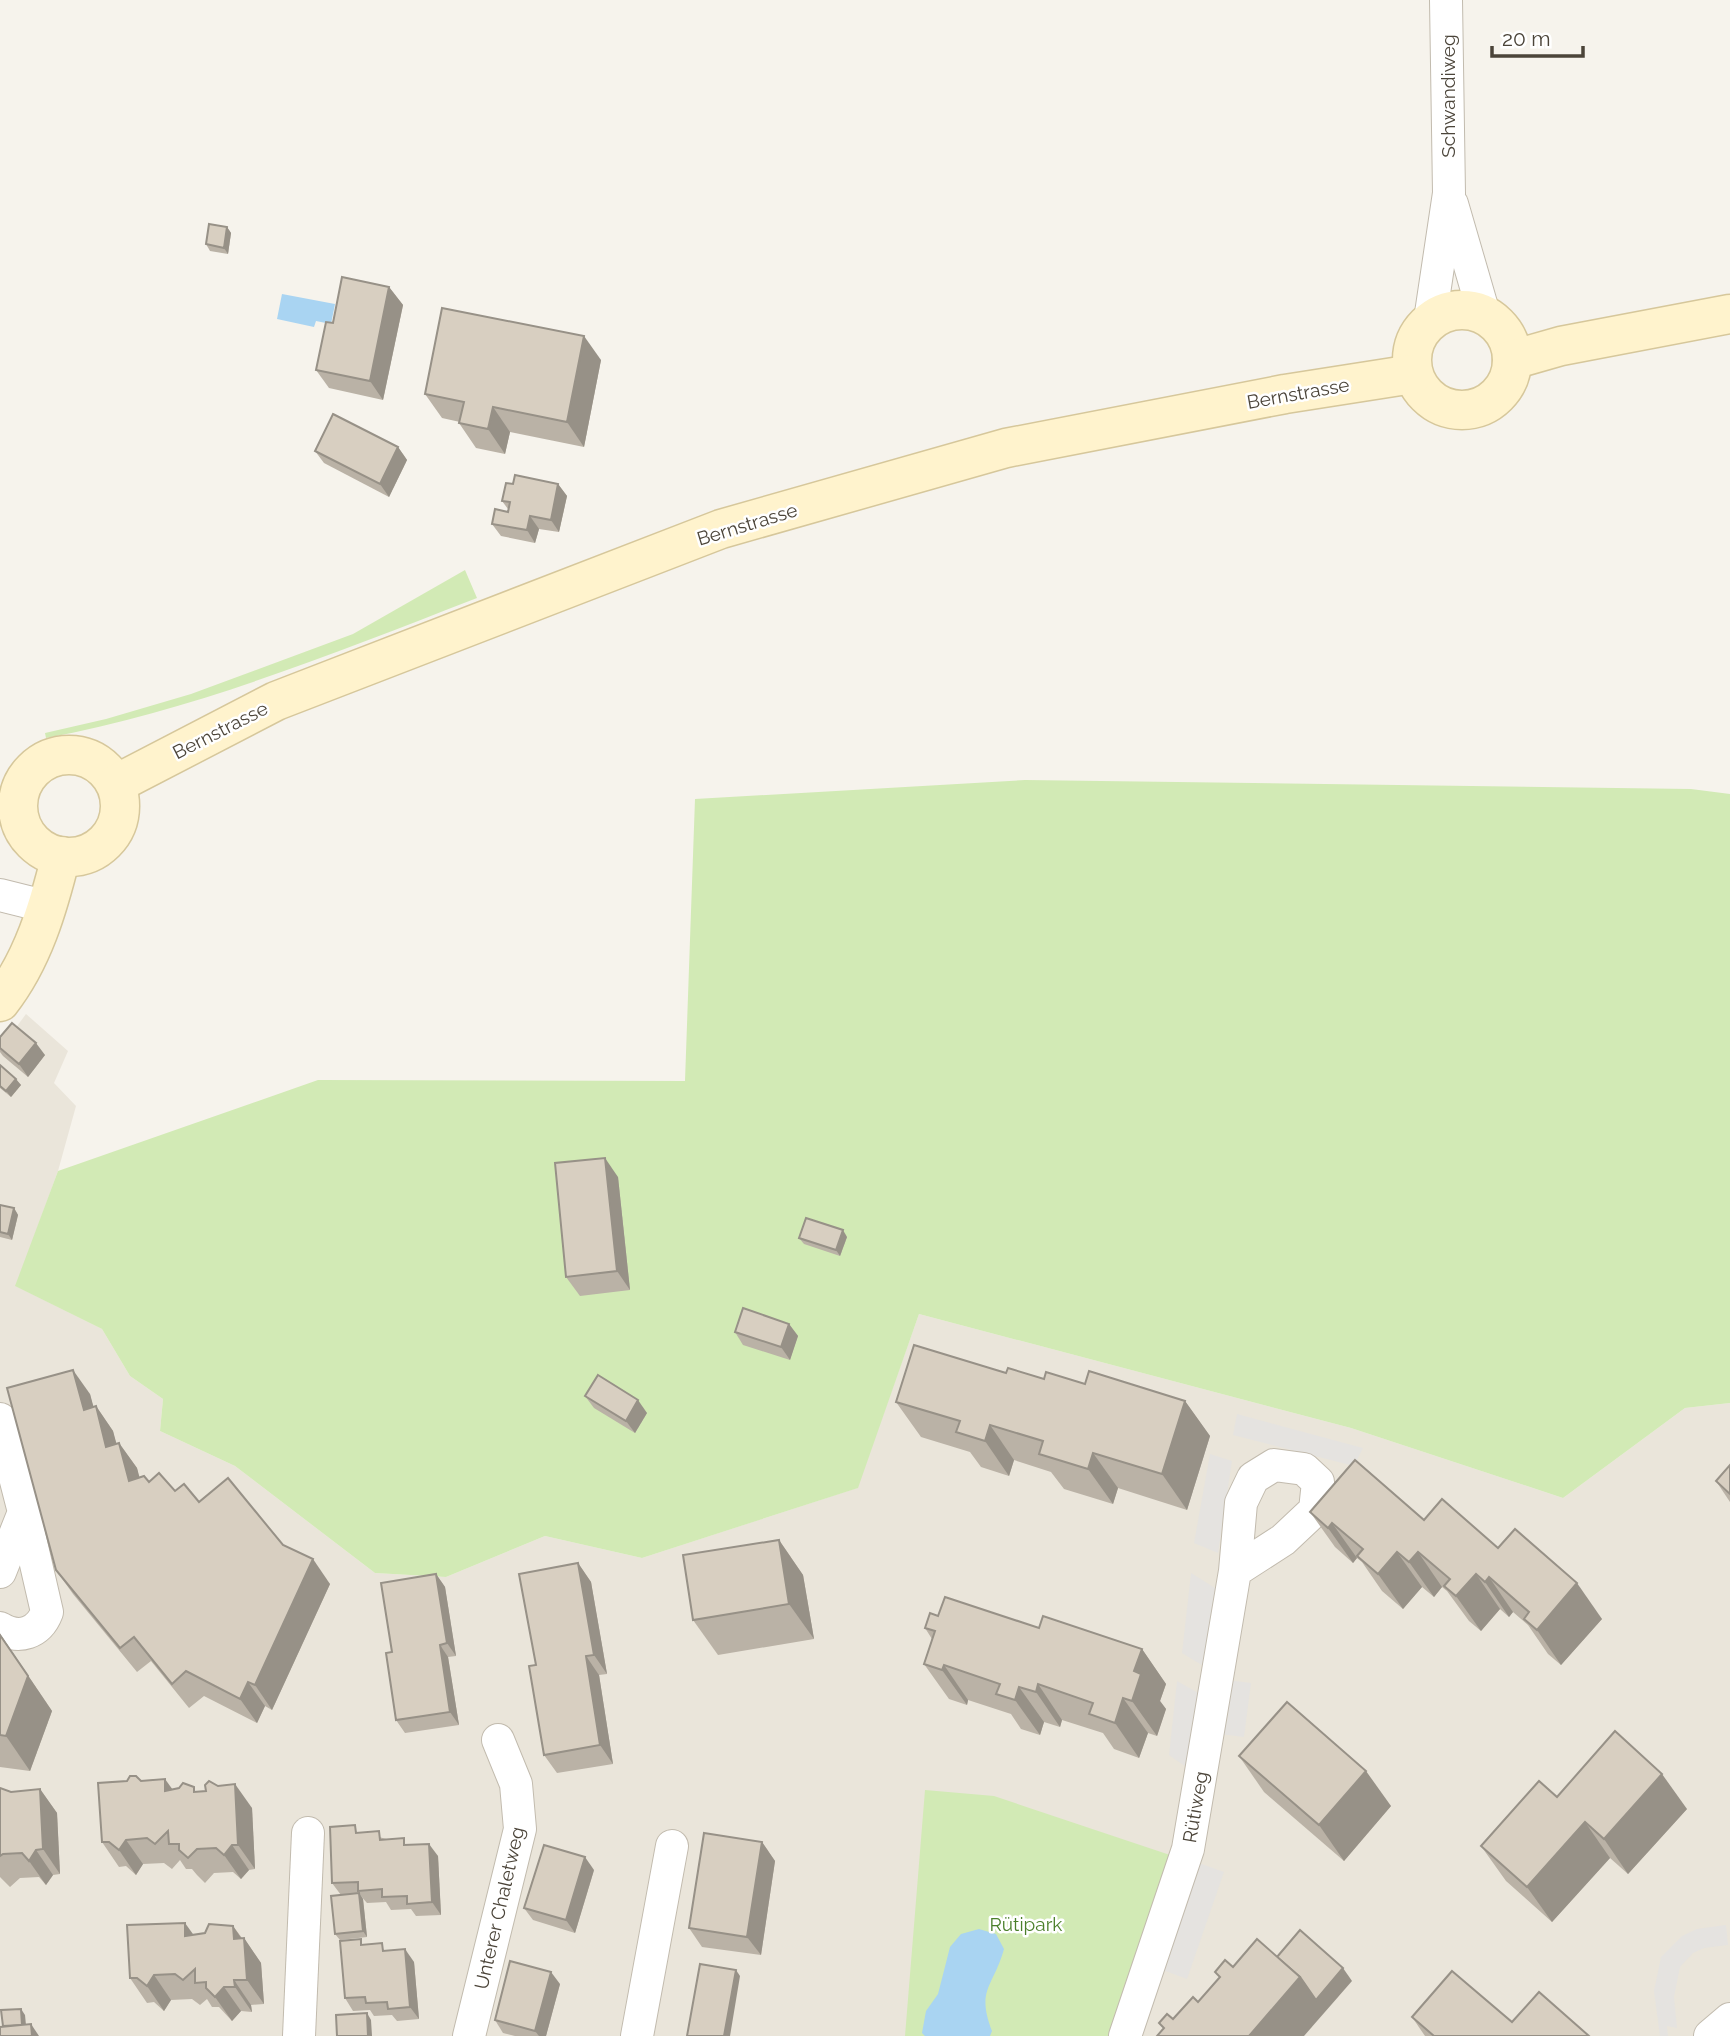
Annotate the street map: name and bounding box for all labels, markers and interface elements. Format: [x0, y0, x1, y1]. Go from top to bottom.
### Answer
scale bar [1492, 14, 1583, 58]
text: 20 m [1502, 26, 1550, 51]
street label: Schwandiweg [1437, 34, 1459, 158]
street label: Bernstrasse [1245, 373, 1351, 413]
street label: Bernstrasse [694, 498, 800, 550]
street label: Bernstrasse [169, 697, 271, 763]
street label: Rütiweg [1178, 1770, 1212, 1844]
street label: Unterer Chaletweg [470, 1825, 528, 1991]
park label: Rütipark [990, 1913, 1062, 1935]

